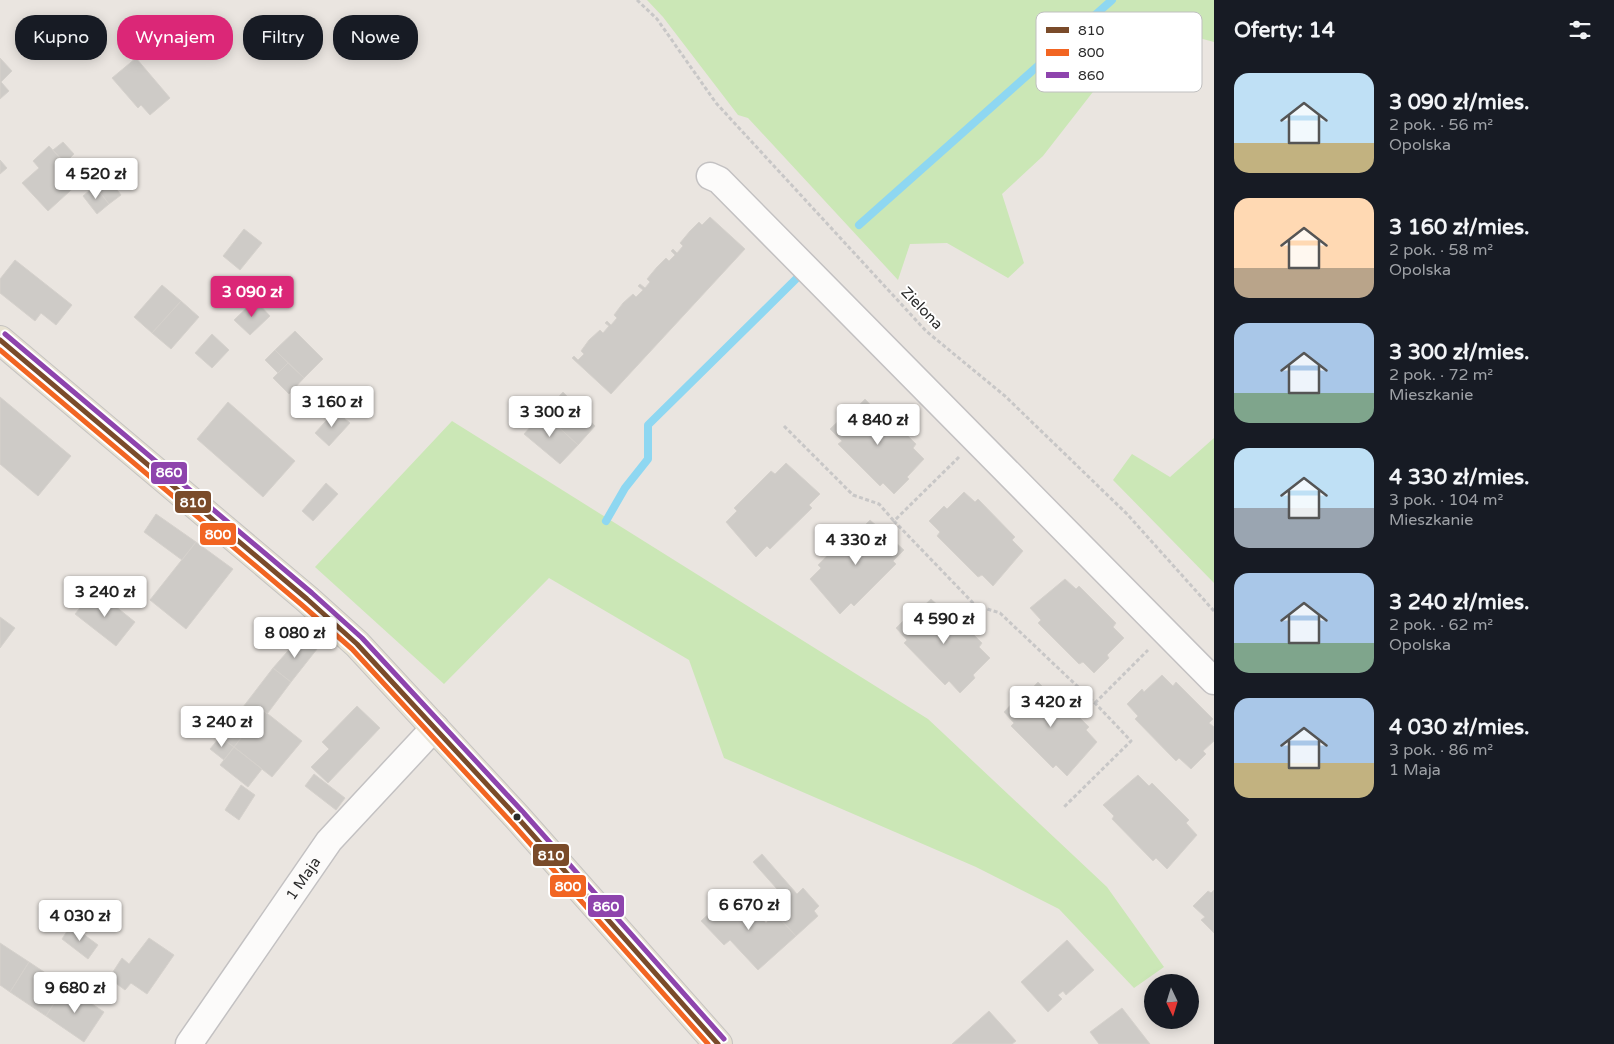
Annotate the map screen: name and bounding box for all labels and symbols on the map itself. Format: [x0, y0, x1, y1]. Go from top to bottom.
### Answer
legend [1036, 12, 1202, 92]
text: 810 [1078, 22, 1105, 39]
text: 800 [1078, 44, 1105, 61]
text: 860 [1078, 67, 1105, 84]
pin: 4 520 zł [44, 158, 148, 200]
pin: 3 090 zł [200, 276, 304, 318]
street label: Zielona [897, 283, 947, 333]
pin: 3 160 zł [280, 386, 384, 428]
pin: 3 300 zł [498, 396, 602, 438]
pin: 4 840 zł [826, 404, 930, 446]
line badge: 860 [150, 461, 188, 485]
text: 860 [156, 464, 182, 481]
line badge: 810 [174, 490, 212, 514]
text: 810 [180, 494, 206, 511]
line badge: 800 [199, 522, 237, 546]
pin: 4 330 zł [804, 524, 908, 566]
text: 800 [205, 526, 231, 543]
pin: 3 240 zł [53, 576, 157, 618]
pin: 4 590 zł [892, 602, 996, 645]
pin: 8 080 zł [243, 616, 347, 659]
pin: 3 420 zł [999, 686, 1103, 728]
pin: 3 240 zł [170, 706, 274, 748]
unlabelled marker [512, 812, 522, 822]
line badge: 810 [532, 843, 570, 867]
text: 810 [538, 847, 564, 864]
street label: 1 Maja [282, 853, 324, 904]
line badge: 800 [549, 874, 587, 898]
text: 800 [555, 878, 581, 895]
pin: 6 670 zł [697, 888, 801, 931]
line badge: 860 [587, 894, 625, 918]
text: 860 [593, 898, 619, 915]
pin: 4 030 zł [28, 900, 132, 942]
pin: 9 680 zł [23, 972, 127, 1014]
north arrow [1144, 974, 1199, 1029]

